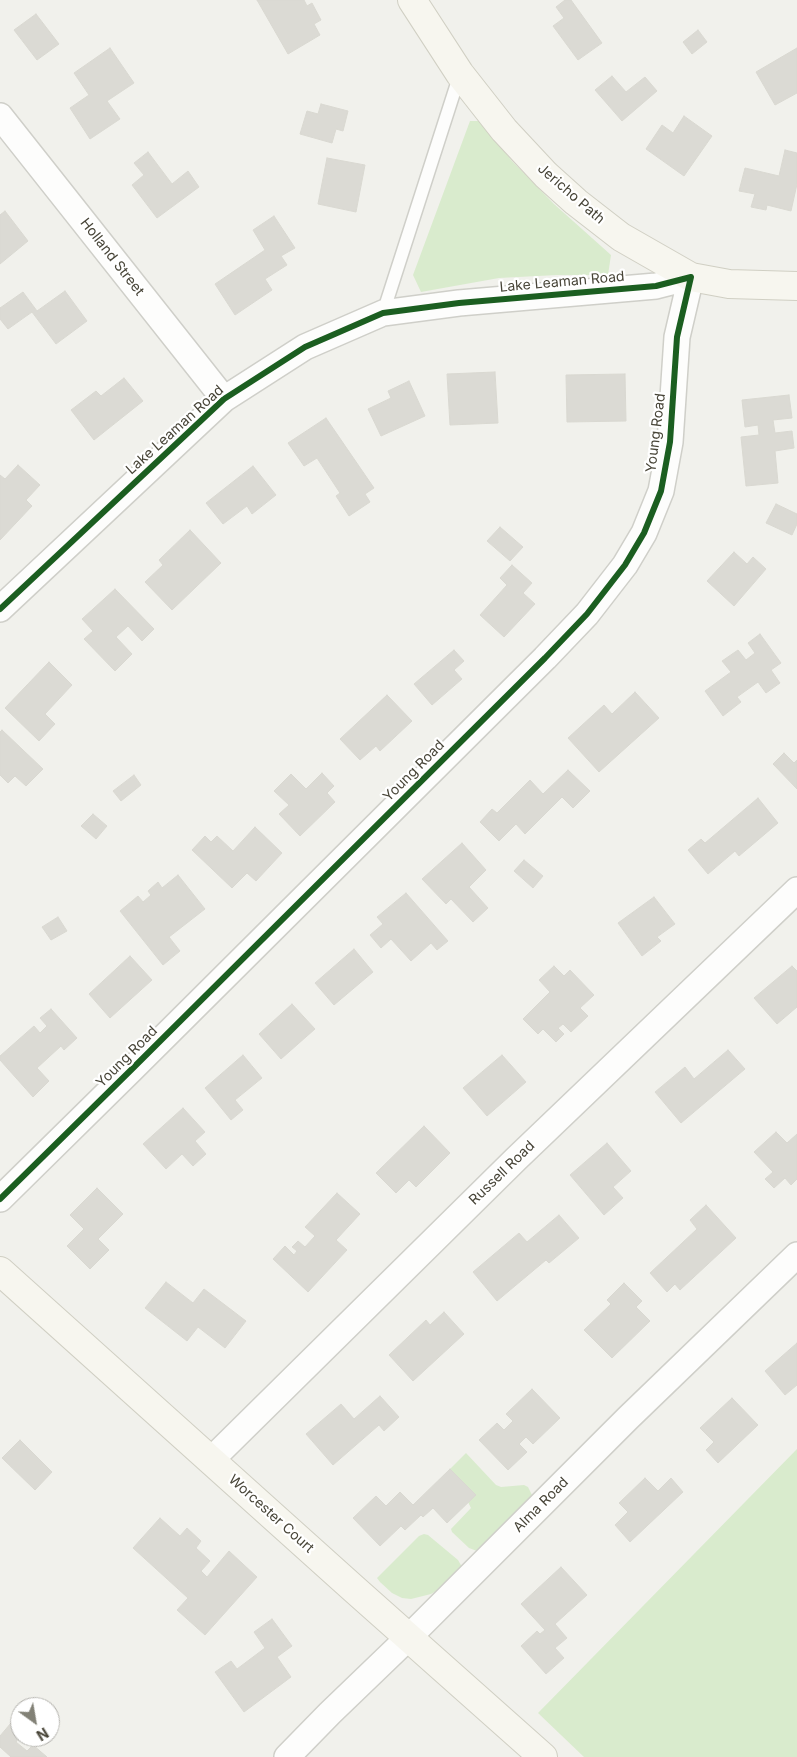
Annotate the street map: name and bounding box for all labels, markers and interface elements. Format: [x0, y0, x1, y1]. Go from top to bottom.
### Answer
street label: Jericho Path [534, 160, 608, 228]
street label: Holland Street [77, 215, 147, 299]
street label: Lake Leaman Road [499, 268, 625, 296]
street label: Lake Leaman Road [123, 382, 227, 478]
street label: Young Road [643, 392, 669, 474]
street label: Young Road [380, 737, 448, 805]
street label: Young Road [93, 1023, 161, 1091]
street label: Russell Road [466, 1138, 538, 1208]
street label: Worcester Court [225, 1471, 317, 1557]
street label: Alma Road [510, 1474, 572, 1536]
north arrow [10, 1697, 60, 1747]
text: N [34, 1724, 52, 1744]

